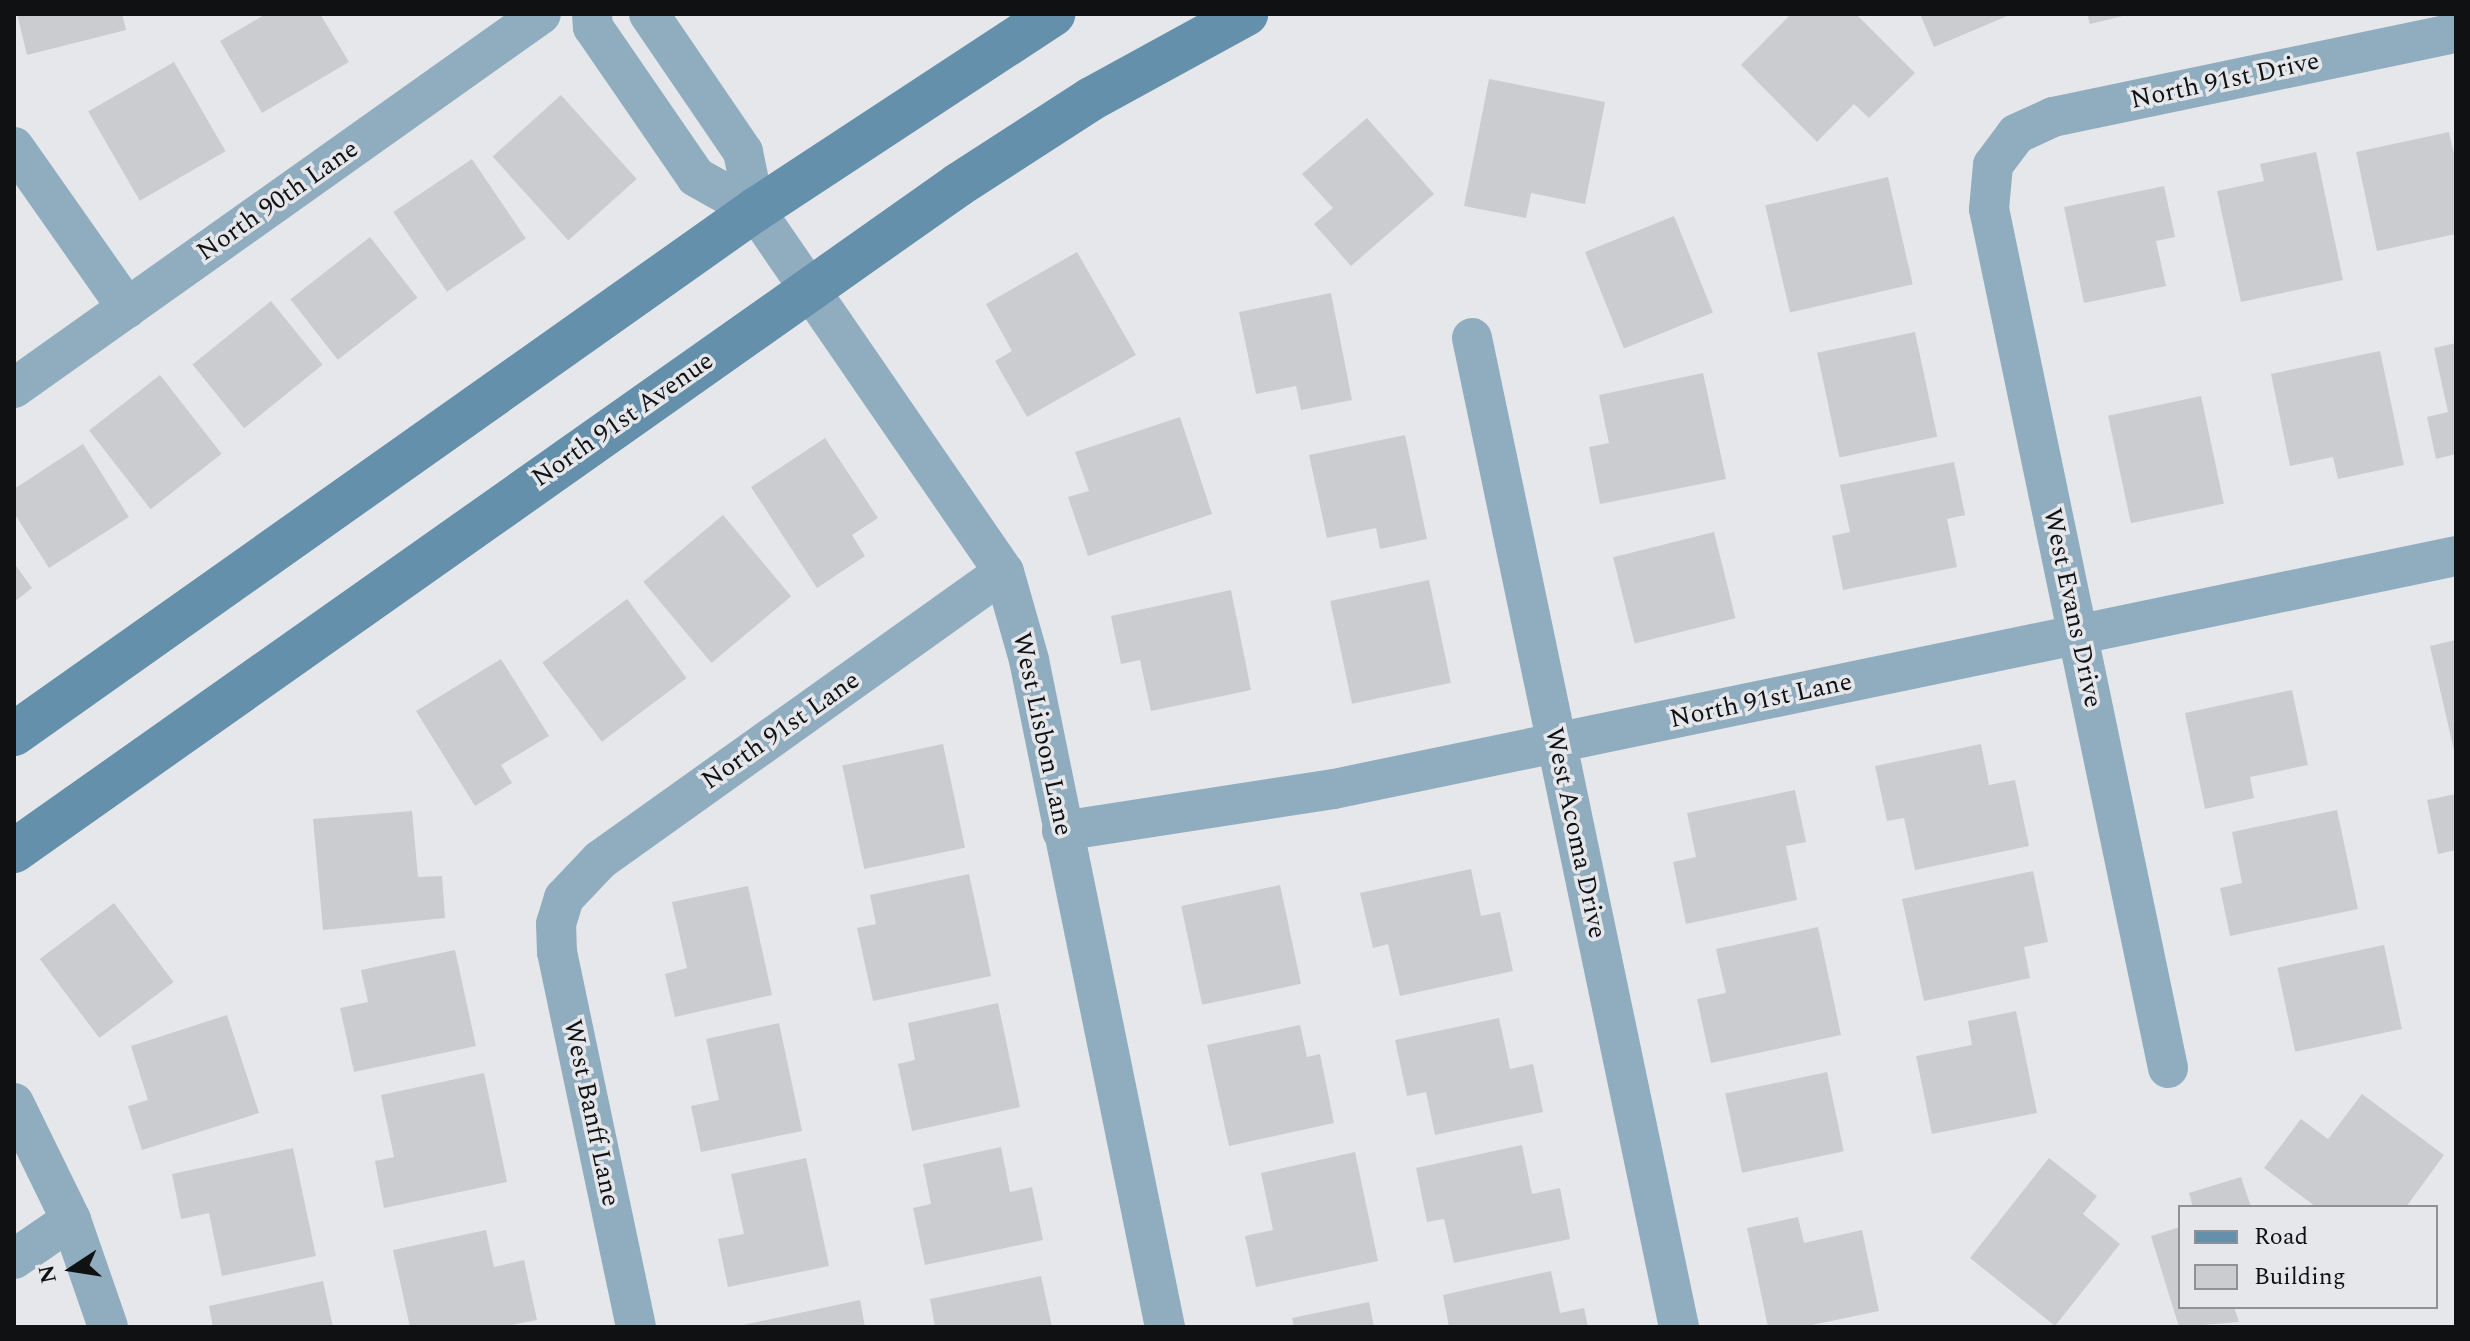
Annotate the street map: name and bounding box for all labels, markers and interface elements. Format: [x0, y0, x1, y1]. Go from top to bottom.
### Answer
street label: North 91st Drive [2128, 46, 2322, 116]
street label: North 90th Lane [191, 134, 365, 268]
street label: North 91st Avenue [526, 346, 720, 494]
street label: West Evans Drive [2036, 506, 2108, 710]
street label: West Lisbon Lane [1005, 630, 1079, 838]
street label: North 91st Lane [696, 665, 866, 797]
street label: North 91st Lane [1667, 666, 1855, 736]
street label: West Acoma Drive [1537, 725, 1613, 941]
street label: West Banff Lane [556, 1017, 626, 1209]
legend [2178, 1205, 2438, 1309]
text: Road [2254, 1219, 2308, 1255]
north arrow [32, 1229, 112, 1309]
text: Building [2254, 1259, 2346, 1295]
text: N [30, 1262, 66, 1286]

